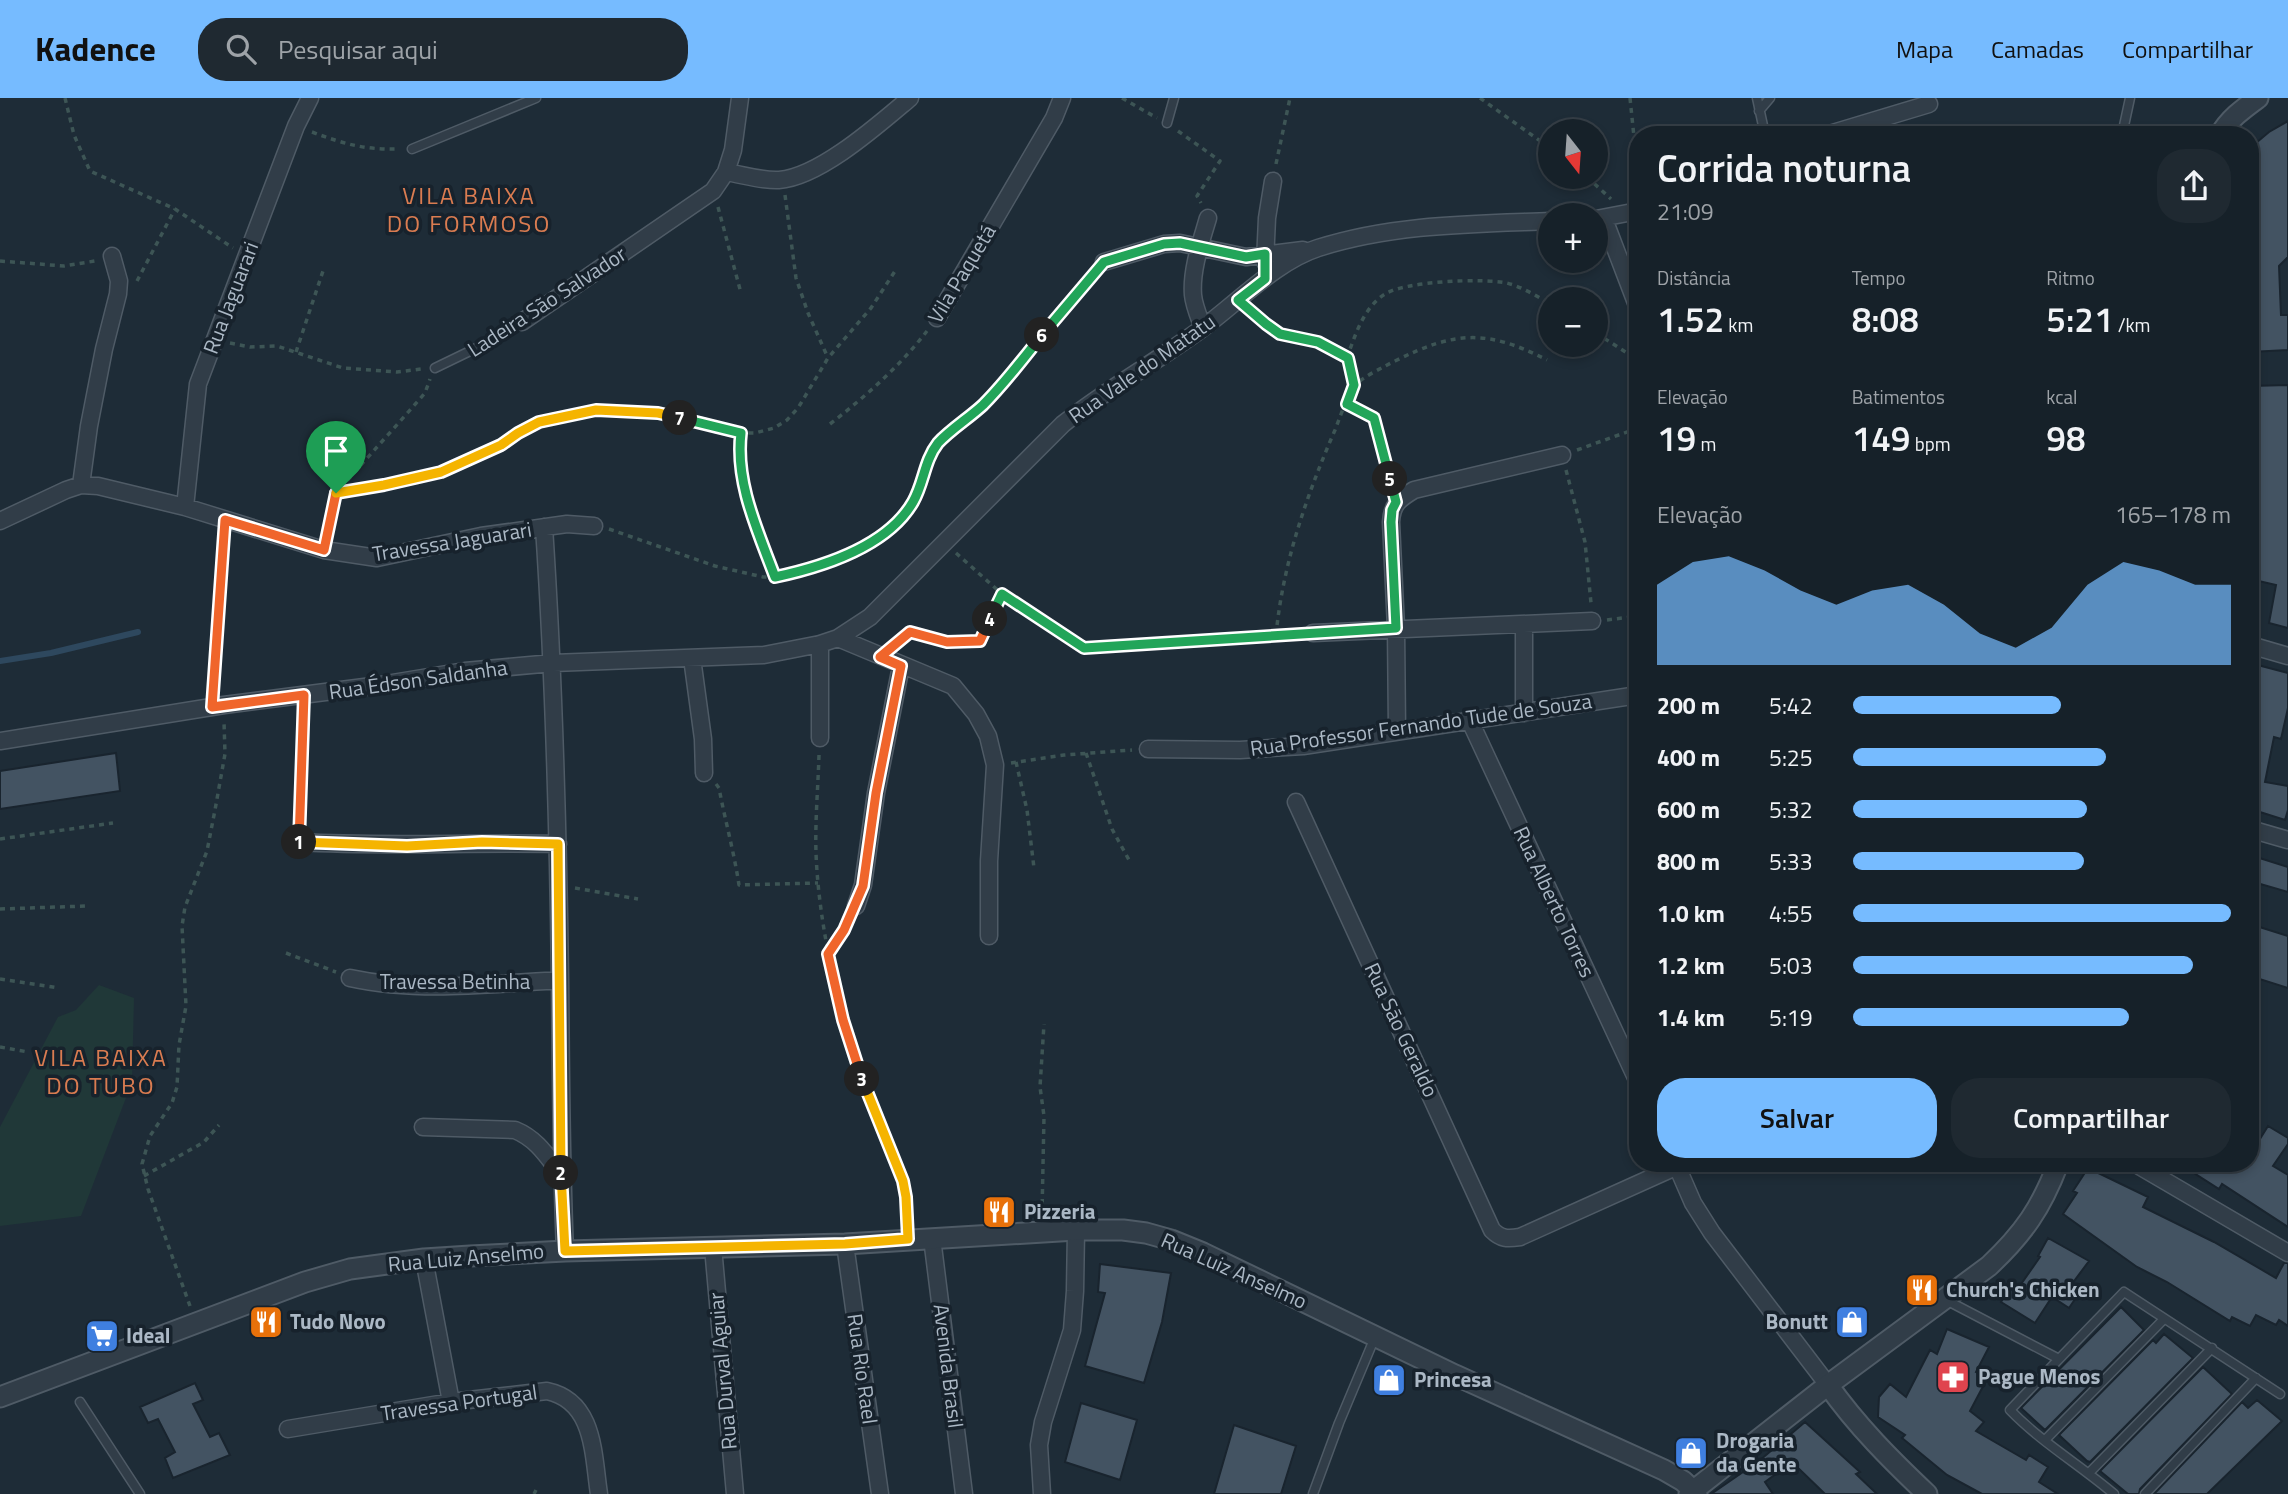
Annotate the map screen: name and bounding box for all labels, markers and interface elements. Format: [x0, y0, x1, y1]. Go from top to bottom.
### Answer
search box [198, 18, 688, 81]
text: Kadence [35, 24, 156, 74]
icon: search [222, 30, 260, 68]
text: Pesquisar aqui [278, 30, 438, 69]
text: Mapa [1896, 31, 1953, 67]
text: Camadas [1991, 31, 2084, 67]
text: Compartilhar [2122, 31, 2253, 67]
north arrow [1538, 119, 1608, 189]
map controls [1538, 119, 1608, 357]
text: Corrida noturna [1657, 139, 1911, 197]
button: share [2157, 149, 2231, 223]
district label: VILA BAIXA DO FORMOSO [387, 177, 551, 241]
text: 21:09 [1657, 194, 1714, 229]
button: + [1538, 203, 1608, 273]
street label: Vila Paquetá [919, 218, 1004, 329]
street label: Rua Jaguarari [194, 237, 266, 358]
street label: Ladeira São Salvador [461, 238, 632, 365]
text: Distância [1657, 263, 1731, 292]
text: Tempo [1852, 263, 1905, 292]
text: Ritmo [2046, 263, 2095, 292]
button: − [1538, 287, 1608, 357]
text: 1.52 [1657, 292, 1724, 346]
text: 8:08 [1852, 292, 1919, 346]
text: 5:21 [2046, 292, 2114, 346]
street label: Rua Vale do Matatu [1061, 306, 1221, 431]
text: km [1724, 310, 1753, 339]
text: /km [2114, 310, 2151, 339]
pin: 6 [1024, 317, 1060, 352]
text: 6 [1036, 320, 1047, 349]
text: Elevação [1657, 382, 1728, 411]
text: Batimentos [1852, 382, 1945, 411]
text: kcal [2046, 382, 2077, 411]
pin: 7 [662, 400, 698, 436]
text: 7 [674, 403, 685, 432]
text: 19 [1657, 411, 1696, 465]
text: 149 [1852, 411, 1910, 465]
text: 98 [2046, 411, 2086, 465]
pin [306, 421, 366, 493]
text: m [1696, 429, 1716, 458]
text: bpm [1910, 429, 1951, 458]
icon: arrive [317, 432, 355, 470]
pin: 5 [1372, 462, 1408, 496]
text: 5 [1384, 464, 1395, 493]
text: Elevação [1657, 497, 1743, 532]
text: 165–178 m [2115, 497, 2231, 532]
street label: Travessa Jaguarari [370, 513, 534, 569]
pin: 4 [972, 602, 1007, 636]
text: 4 [984, 604, 995, 633]
street label: Rua Édson Saldanha [327, 651, 510, 707]
street label: Rua Professor Fernando Tude de Souza [1248, 684, 1594, 764]
text: 200 m [1657, 688, 1720, 723]
text: 5:42 [1769, 688, 1813, 723]
text: 400 m [1657, 740, 1720, 775]
text: 5:25 [1769, 740, 1813, 775]
text: 600 m [1657, 792, 1720, 827]
text: 5:32 [1769, 792, 1813, 827]
street label: Rua Alberto Torres [1506, 821, 1604, 982]
pin: 1 [282, 824, 316, 860]
text: 1 [293, 827, 304, 856]
text: 800 m [1657, 844, 1720, 879]
text: 5:33 [1769, 844, 1813, 879]
text: 1.0 km [1657, 896, 1725, 931]
text: 4:55 [1769, 896, 1813, 931]
text: 1.2 km [1657, 948, 1725, 983]
text: 5:03 [1769, 948, 1813, 983]
street label: Rua Sāo Geraldo [1357, 957, 1447, 1102]
street label: Travessa Betinha [380, 965, 531, 997]
text: 1.4 km [1657, 1000, 1725, 1035]
text: 5:19 [1769, 1000, 1813, 1035]
district label: VILA BAIXA DO TUBO [34, 1039, 168, 1103]
pin: 3 [844, 1062, 880, 1096]
text: 3 [856, 1064, 867, 1093]
button: Salvar [1657, 1078, 1937, 1158]
button: Compartilhar [1951, 1078, 2231, 1158]
pin: 2 [544, 1156, 578, 1190]
text: 2 [555, 1158, 566, 1187]
restaurant icon: Pizzeria [980, 1193, 1018, 1231]
place label: Pizzeria [1024, 1195, 1096, 1227]
street label: Rua Luiz Anselmo [1156, 1224, 1312, 1317]
street label: Rua Luiz Anselmo [386, 1234, 545, 1280]
restaurant icon: Church's Chicken [1903, 1271, 1941, 1309]
place label: Church's Chicken [1946, 1273, 2100, 1305]
street label: Rua Durval Aguiar [699, 1291, 745, 1451]
street label: Avenida Brasil [926, 1302, 972, 1430]
restaurant icon: Tudo Novo [247, 1303, 285, 1341]
shop icon: Bonutt [1833, 1303, 1871, 1341]
place label: Tudo Novo [290, 1305, 386, 1337]
place label: Bonutt [1766, 1305, 1828, 1337]
street label: Rua Rio Rael [839, 1312, 887, 1426]
supermarket icon: Ideal [83, 1317, 121, 1355]
place label: Ideal [126, 1319, 171, 1351]
pharmacy icon: Pague Menos [1934, 1358, 1972, 1396]
place label: Pague Menos [1978, 1360, 2101, 1392]
shop icon: Princesa [1370, 1361, 1408, 1399]
place label: Princesa [1414, 1363, 1492, 1395]
street label: Travessa Portugal [379, 1375, 539, 1429]
place label: Drogaria da Gente [1716, 1424, 1796, 1480]
shop icon: Drogaria da Gente [1672, 1434, 1710, 1472]

